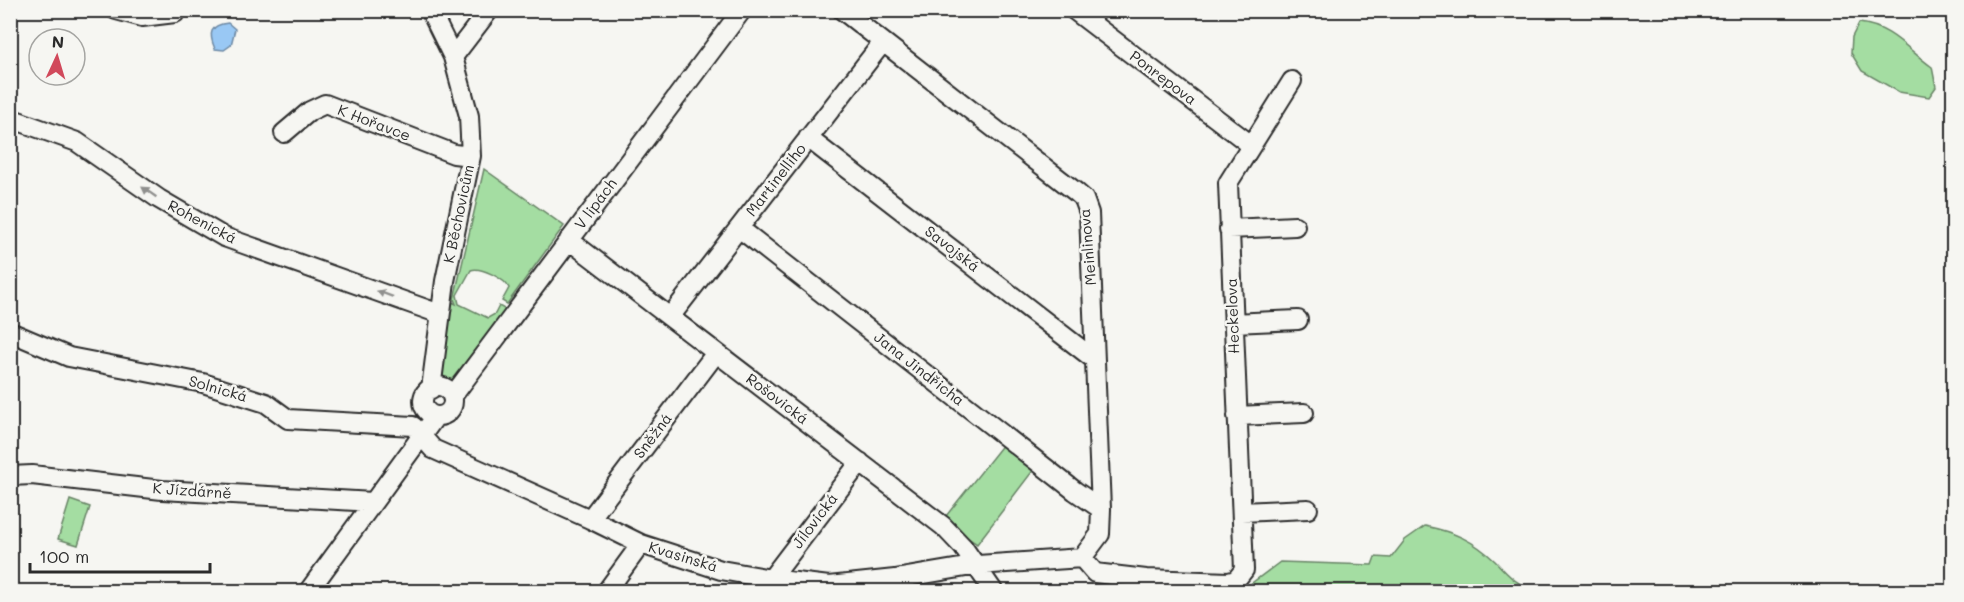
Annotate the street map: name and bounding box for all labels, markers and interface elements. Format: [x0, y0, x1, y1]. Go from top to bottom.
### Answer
north arrow [27, 27, 87, 87]
text: N [51, 31, 65, 52]
street label: Ponrepova [1126, 46, 1201, 109]
street label: K Hořavce [335, 99, 414, 145]
street label: Martinelliho [741, 139, 810, 220]
street label: K Běchovicům [438, 163, 478, 265]
street label: V lipách [570, 174, 621, 233]
one-way arrow [141, 187, 157, 198]
street label: Rohenická [165, 195, 240, 248]
street label: Meinlinova [1074, 208, 1100, 286]
street label: Savojská [921, 221, 984, 276]
street label: Heckelova [1221, 278, 1243, 354]
one-way arrow [376, 289, 394, 299]
street label: Jana Jindřicha [870, 327, 969, 410]
street label: Rošovická [742, 368, 813, 428]
street label: Solnická [187, 370, 250, 406]
street label: Sněžná [629, 409, 676, 462]
street label: K Jízdárně [152, 477, 232, 503]
street label: Jílovická [787, 489, 842, 552]
scale bar [30, 536, 210, 574]
street label: Kvasinská [646, 536, 720, 576]
text: 100 m [39, 544, 89, 568]

